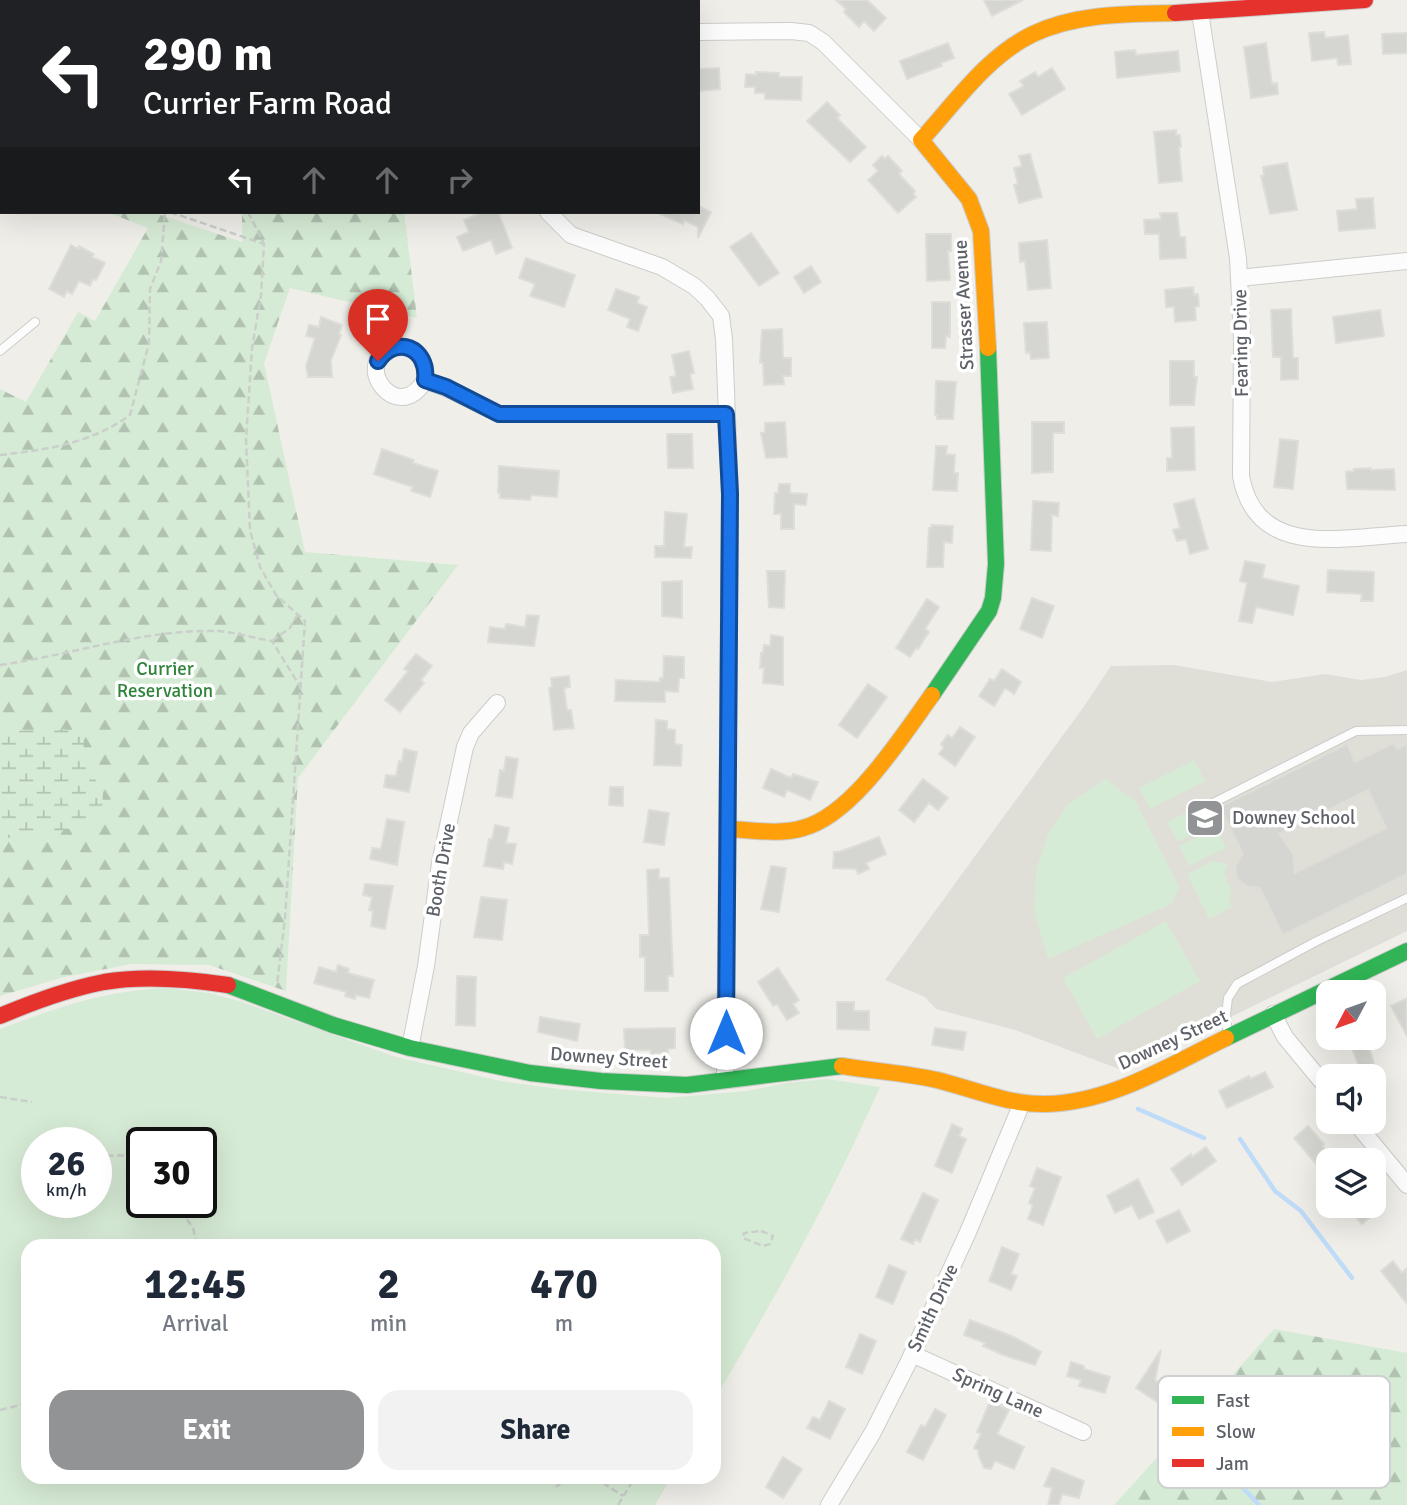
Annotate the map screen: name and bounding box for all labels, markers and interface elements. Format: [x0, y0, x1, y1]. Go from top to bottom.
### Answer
text: 290 m [143, 24, 273, 84]
icon: left [28, 28, 119, 119]
text: Currier Farm Road [143, 84, 392, 123]
icon: left [222, 161, 260, 199]
icon: ahead [295, 161, 333, 199]
icon: ahead [368, 161, 406, 199]
icon: right [441, 161, 479, 199]
street label: Strasser Avenue [949, 239, 979, 371]
pin [348, 289, 408, 361]
street label: Fearing Drive [1228, 289, 1254, 397]
icon: arrive [359, 300, 397, 338]
park label: Currier Reservation [117, 657, 213, 703]
school or university icon: Downey School [1184, 797, 1226, 839]
place label: Downey School [1232, 806, 1356, 830]
street label: Booth Drive [421, 821, 461, 919]
north arrow [1316, 980, 1386, 1050]
map controls [1316, 980, 1386, 1218]
position arrow [689, 996, 763, 1070]
street label: Downey Street [1114, 1004, 1232, 1076]
street label: Downey Street [549, 1042, 669, 1074]
button: sound [1316, 1064, 1386, 1134]
speed limit sign: 30 [126, 1127, 217, 1218]
text: 26 [48, 1142, 85, 1185]
button: layers [1316, 1148, 1386, 1218]
text: km/h [46, 1179, 87, 1201]
text: 12:45 [144, 1259, 247, 1310]
text: 2 [377, 1259, 400, 1310]
text: 470 [530, 1259, 598, 1310]
street label: Smith Drive [902, 1260, 964, 1356]
text: Arrival [162, 1309, 229, 1338]
text: min [370, 1309, 407, 1338]
text: m [555, 1309, 573, 1338]
street label: Spring Lane [949, 1362, 1047, 1424]
legend [1158, 1376, 1390, 1488]
text: Fast [1216, 1389, 1250, 1413]
button: Exit [49, 1390, 364, 1470]
button: Share [378, 1390, 693, 1470]
text: Slow [1216, 1420, 1256, 1444]
text: Jam [1216, 1452, 1249, 1476]

